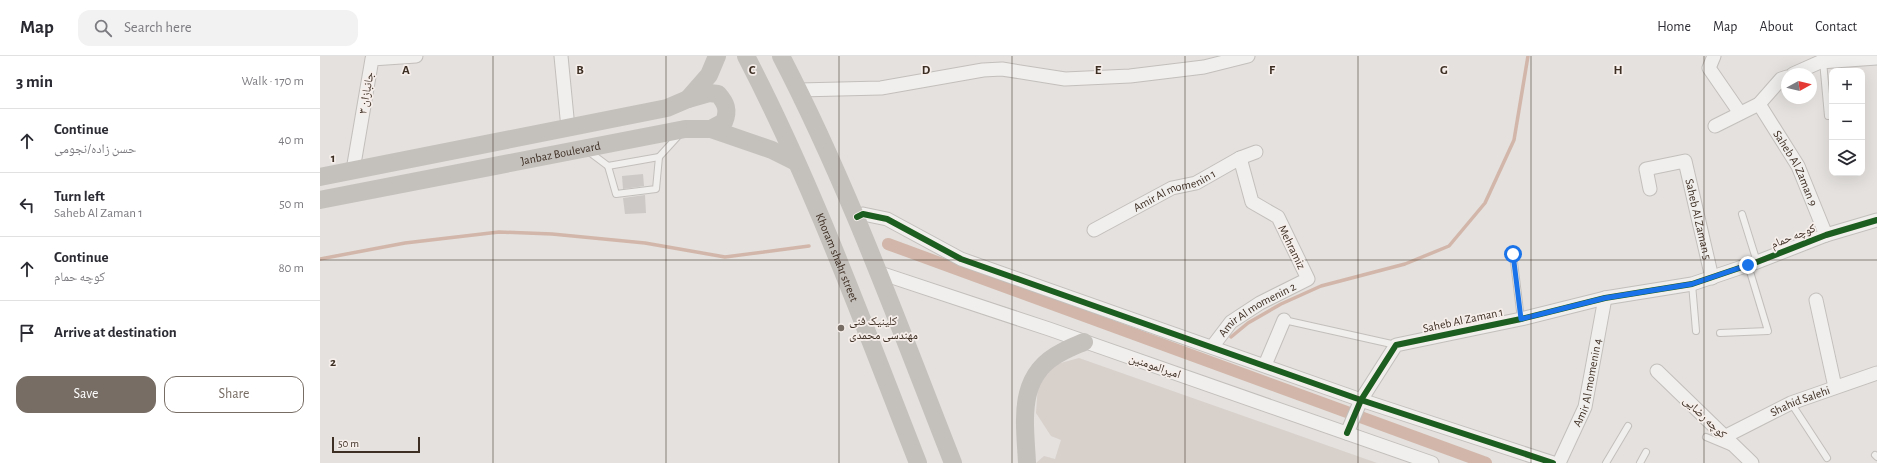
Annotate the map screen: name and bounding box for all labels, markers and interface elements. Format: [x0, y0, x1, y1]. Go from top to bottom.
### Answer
search box [78, 10, 358, 46]
icon: search [92, 17, 114, 39]
text: Map [20, 18, 54, 37]
text: Search here [124, 20, 192, 35]
text: Home [1657, 20, 1691, 34]
text: Map [1713, 20, 1737, 34]
text: About [1759, 20, 1793, 34]
text: Contact [1815, 20, 1857, 34]
text: A [402, 64, 410, 77]
text: B [576, 64, 584, 77]
text: C [749, 64, 756, 77]
text: D [922, 64, 931, 77]
text: E [1095, 64, 1102, 77]
text: F [1269, 64, 1276, 77]
text: G [1440, 64, 1448, 77]
text: H [1613, 64, 1623, 77]
north arrow [1781, 68, 1817, 104]
map controls [1829, 68, 1865, 176]
button: + [1829, 68, 1865, 104]
street label: جانبازان ۳ [356, 71, 377, 115]
text: 3 min [16, 73, 53, 90]
text: Walk · 170 m [241, 75, 304, 88]
button: − [1829, 104, 1865, 140]
text: Continue [54, 122, 109, 137]
street label: Saheb Al Zaman 9 [1771, 128, 1820, 208]
icon: ahead [16, 130, 38, 152]
text: 40 m [278, 134, 304, 147]
street label: Janbaz Boulevard [520, 140, 601, 167]
button: layers [1829, 140, 1865, 176]
text: حسن زاده/نجومی [54, 143, 136, 156]
text: 1 [331, 152, 335, 165]
street label: Amir Al momenin 1 [1131, 167, 1218, 214]
street label: Saheb Al Zaman 5 [1683, 178, 1714, 261]
text: Turn left [54, 189, 105, 204]
icon: left [16, 194, 38, 216]
text: 50 m [279, 198, 304, 211]
text: Saheb Al Zaman 1 [54, 207, 143, 220]
street label: Khoram shahr street [814, 211, 860, 304]
street label: کوچه حمام [1769, 222, 1818, 252]
street label: Mehramiz [1276, 223, 1308, 271]
route start [1504, 245, 1522, 263]
text: Continue [54, 250, 109, 265]
route end [1739, 256, 1757, 274]
icon: ahead [16, 258, 38, 280]
text: 80 m [278, 262, 304, 275]
text: کوچه حمام [54, 271, 105, 284]
street label: Amir Al momenin 2 [1216, 280, 1298, 339]
street label: Saheb Al Zaman 1 [1422, 306, 1504, 334]
place label: کلینیک فنی مهندسی محمدی [849, 315, 918, 342]
icon: arrive [16, 322, 38, 344]
marker: کلینیک فنی مهندسی محمدی [836, 323, 846, 333]
text: Arrive at destination [54, 325, 177, 340]
street label: Amir Al momenin 4 [1571, 337, 1604, 429]
street label: امیرالمومنین [1127, 352, 1183, 382]
text: 2 [330, 356, 336, 369]
button: Save [16, 376, 156, 413]
button: Share [164, 376, 304, 413]
street label: Shahid Salehi [1768, 384, 1831, 419]
street label: کوچه رضایی [1680, 394, 1729, 441]
scale bar [332, 435, 420, 454]
text: 50 m [338, 438, 359, 449]

